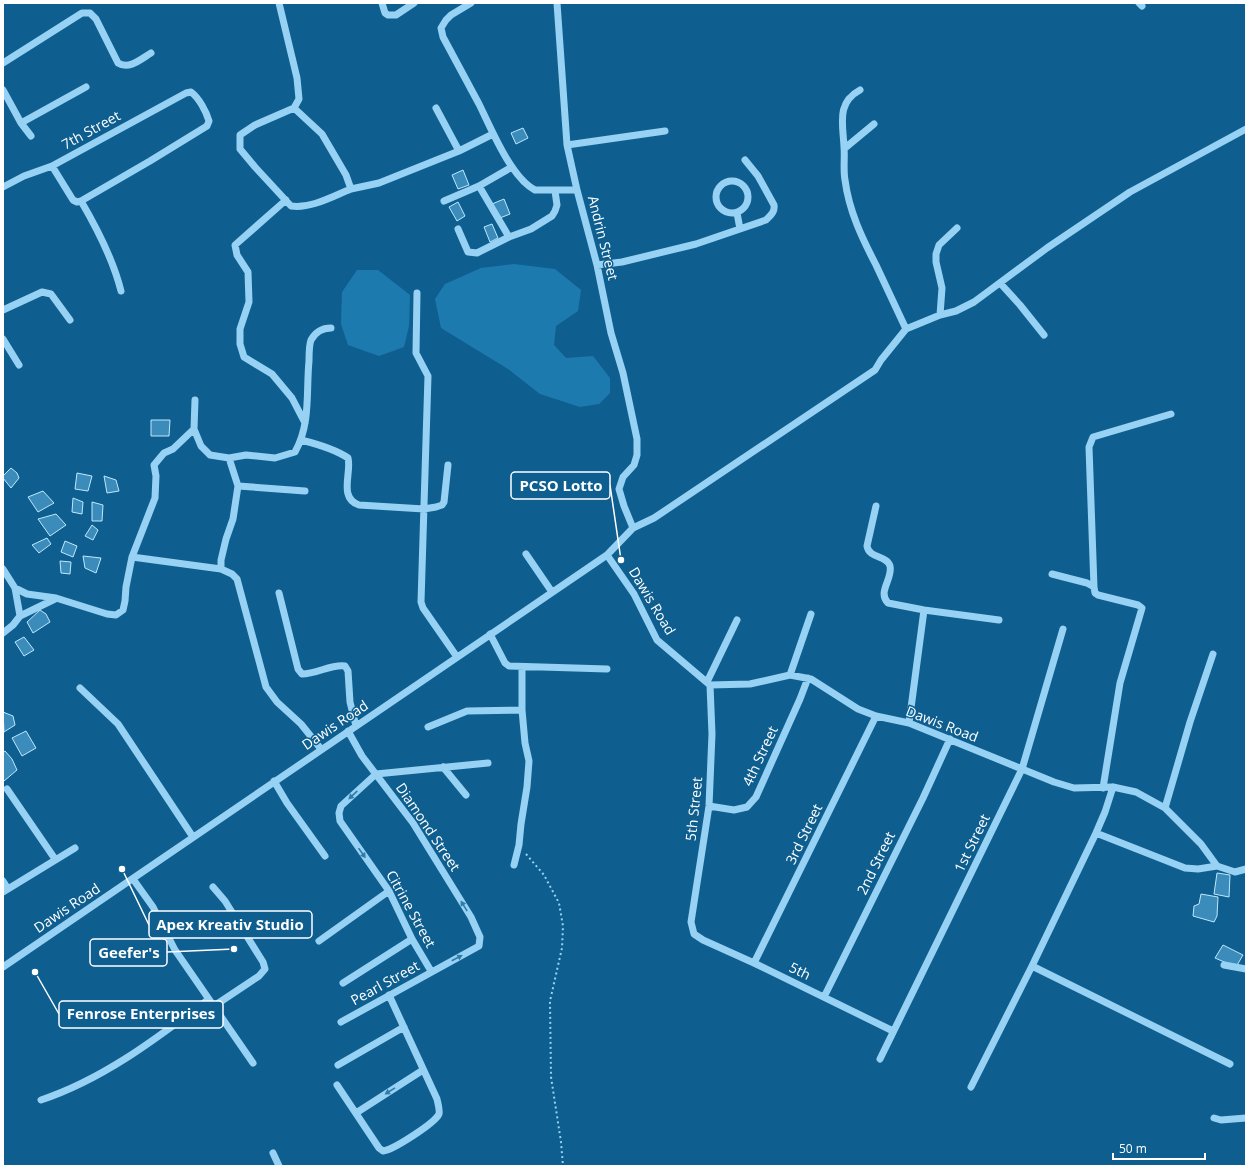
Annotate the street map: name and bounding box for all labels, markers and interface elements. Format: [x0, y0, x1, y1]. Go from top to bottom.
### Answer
street label: 7th Street [58, 106, 123, 153]
street label: Andrin Street [584, 194, 623, 282]
callout: PCSO Lotto [511, 472, 610, 499]
text: PCSO Lotto [519, 475, 603, 495]
street label: Dawis Road [625, 563, 680, 638]
street label: Dawis Road [298, 695, 372, 754]
street label: Dawis Road [903, 701, 981, 746]
street label: 4th Street [737, 723, 782, 789]
street label: 5th Street [681, 776, 706, 842]
street label: Diamond Street [392, 779, 465, 875]
one-way arrow [348, 790, 358, 800]
street label: 3rd Street [781, 800, 826, 867]
street label: 1st Street [949, 811, 994, 875]
street label: 2nd Street [852, 828, 899, 897]
one-way arrow [358, 848, 366, 858]
street label: Citrine Street [382, 867, 441, 951]
street label: Dawis Road [30, 878, 104, 937]
one-way arrow [461, 900, 468, 912]
callout: Apex Kreativ Studio [149, 911, 312, 938]
text: Apex Kreativ Studio [156, 914, 304, 934]
callout: Geefer's [90, 939, 167, 966]
text: Geefer's [98, 942, 160, 962]
one-way arrow [452, 954, 463, 961]
street label: Pearl Street [347, 956, 423, 1009]
street label: 5th [786, 957, 814, 984]
callout: Fenrose Enterprises [59, 1001, 223, 1028]
text: Fenrose Enterprises [67, 1003, 215, 1023]
one-way arrow [384, 1088, 396, 1095]
scale bar [1113, 1135, 1205, 1161]
text: 50 m [1119, 1140, 1147, 1157]

